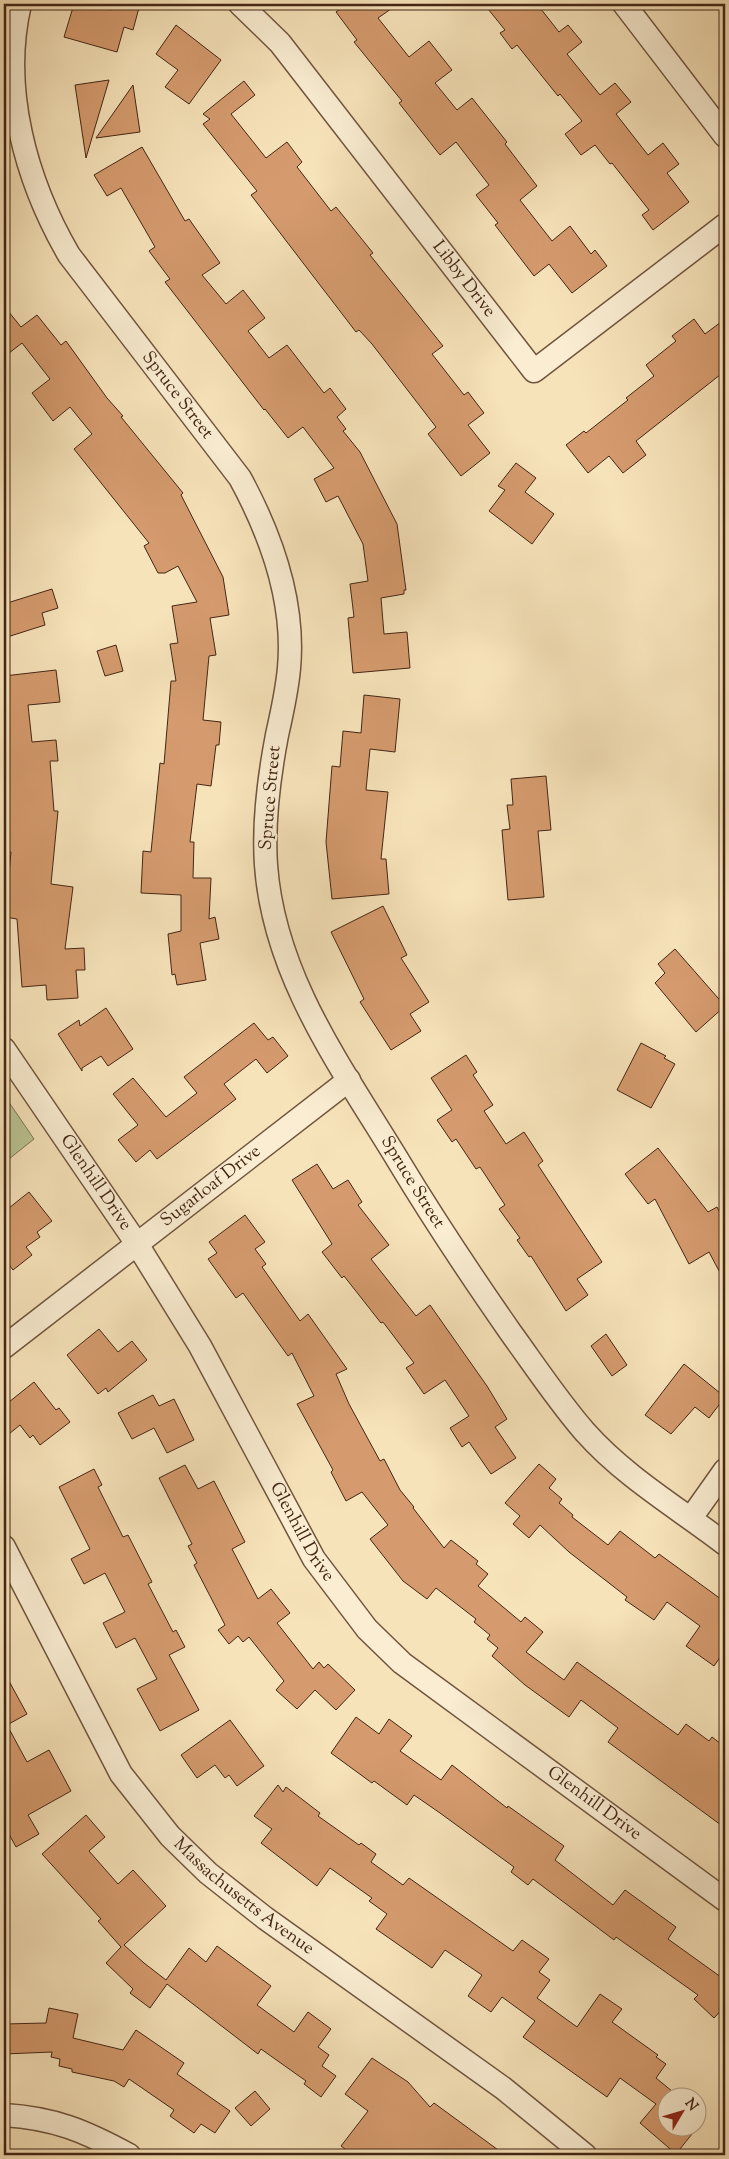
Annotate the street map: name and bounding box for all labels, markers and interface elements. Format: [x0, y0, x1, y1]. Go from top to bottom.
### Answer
street label: Libby Drive [425, 236, 501, 323]
street label: Spruce Street [135, 346, 219, 445]
street label: Spruce Street [253, 745, 289, 851]
street label: Glenhill Drive [53, 1129, 137, 1236]
street label: Spruce Street [373, 1131, 451, 1234]
street label: Sugarloaf Drive [155, 1139, 267, 1234]
street label: Glenhill Drive [262, 1478, 340, 1588]
street label: Glenhill Drive [541, 1760, 646, 1847]
street label: Massachusetts Avenue [167, 1832, 319, 1962]
north arrow [656, 2086, 706, 2136]
text: N [679, 2095, 702, 2116]

